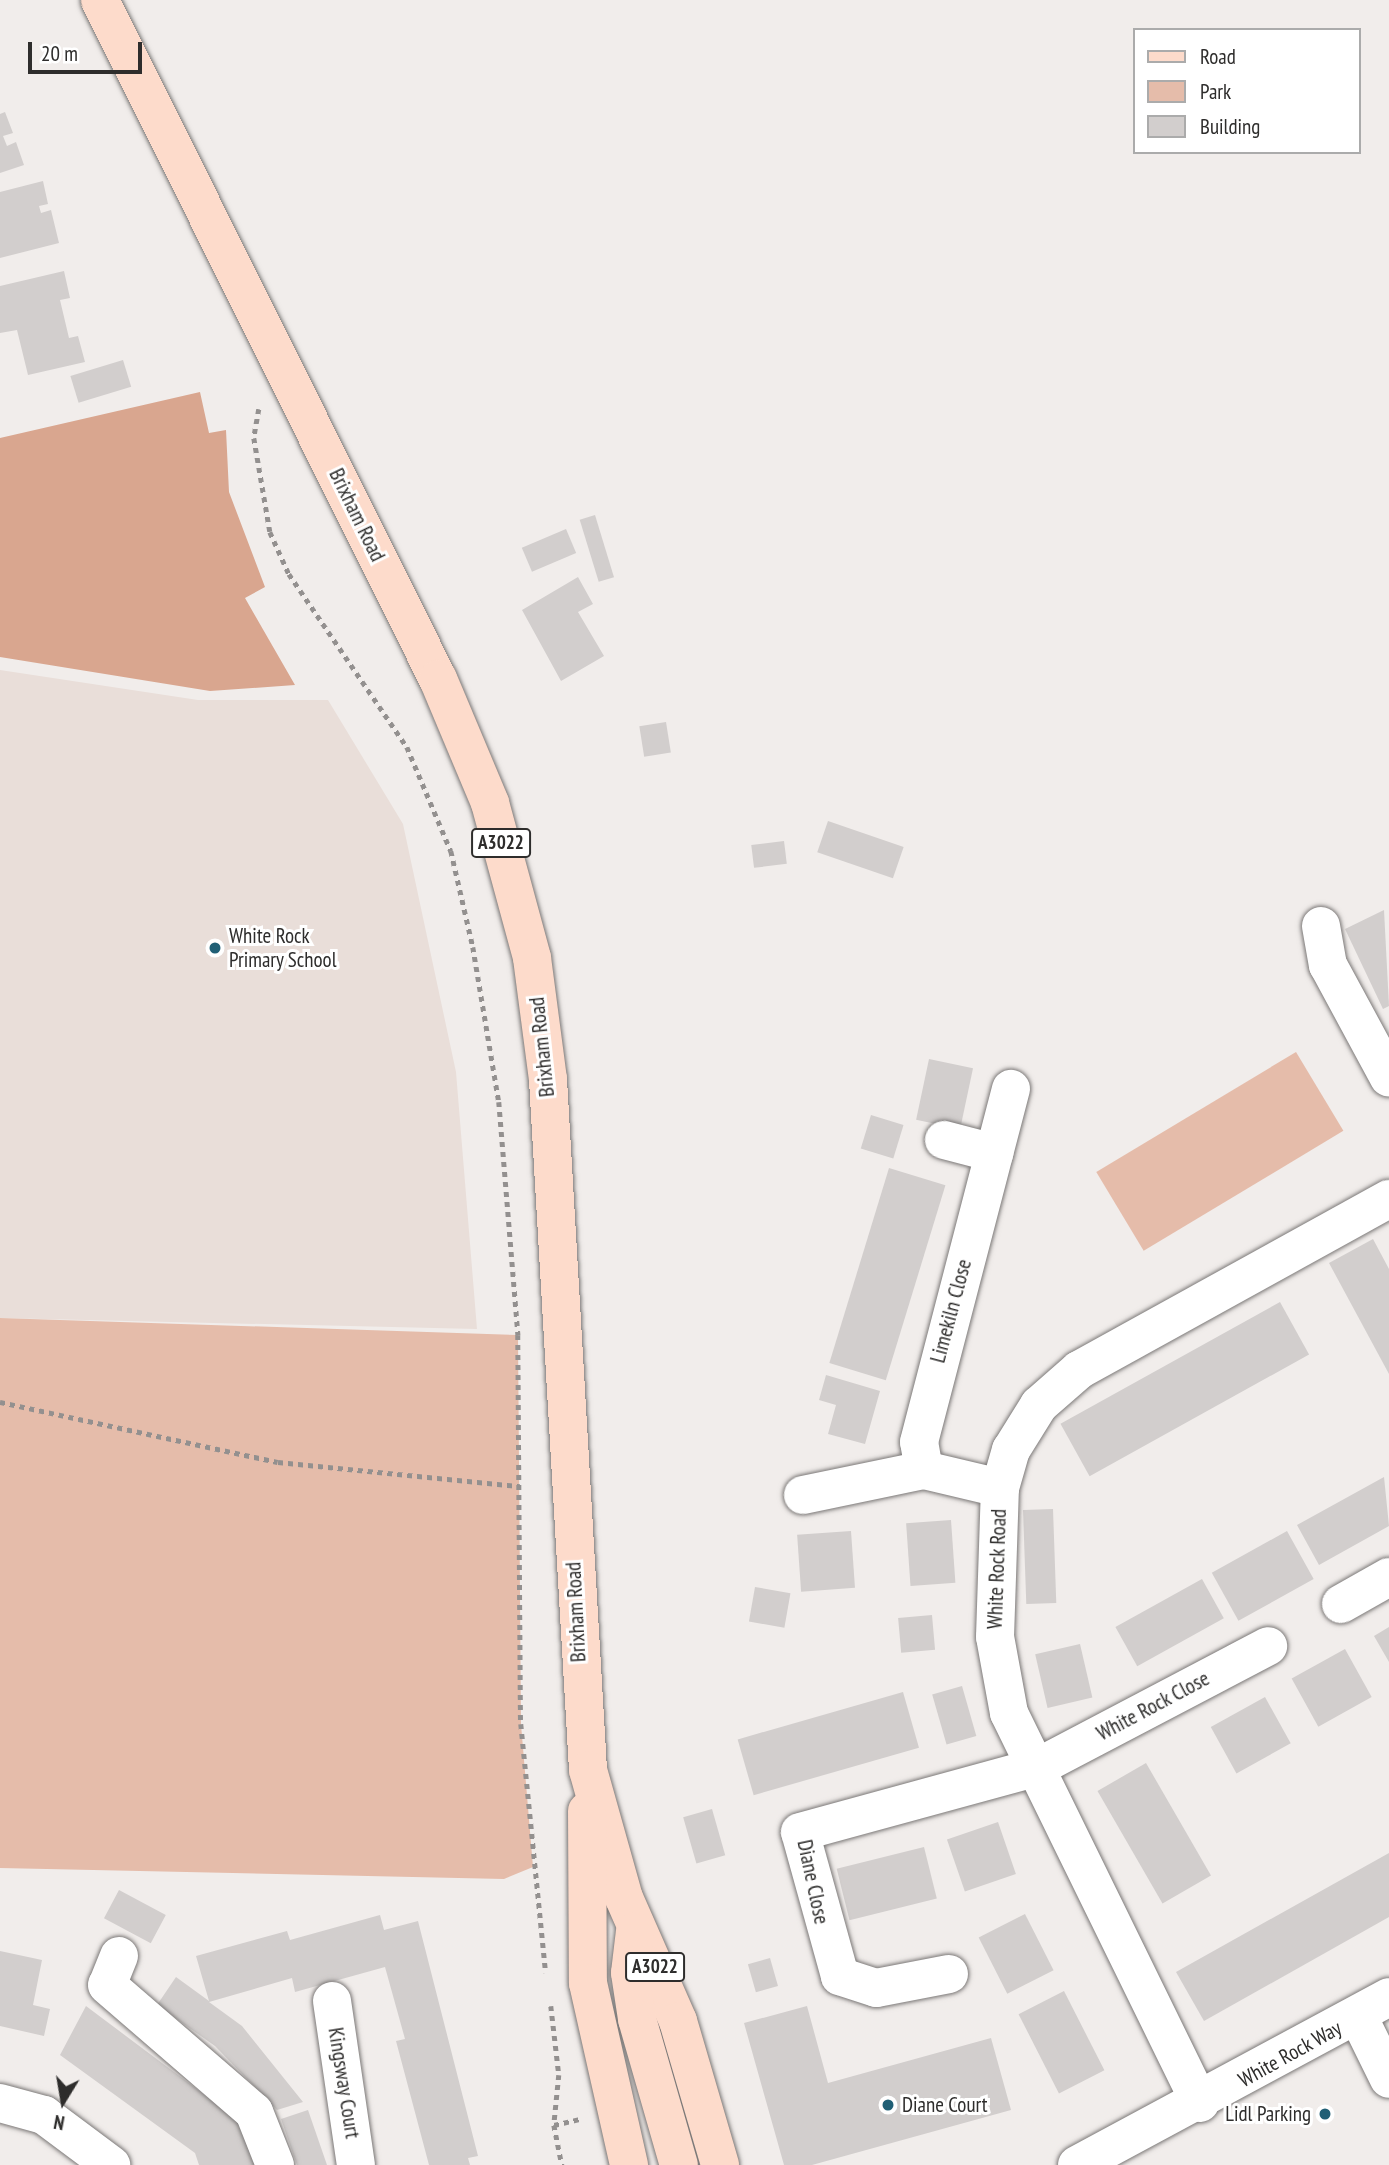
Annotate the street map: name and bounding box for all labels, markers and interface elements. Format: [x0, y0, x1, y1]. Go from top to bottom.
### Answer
scale bar [32, 28, 145, 72]
legend [1134, 28, 1361, 154]
text: 20 m [41, 40, 78, 67]
text: Road [1200, 43, 1236, 70]
text: Park [1200, 78, 1231, 105]
text: Building [1200, 113, 1260, 140]
street label: Brixham Road [324, 464, 390, 566]
road number: A3022 [470, 828, 532, 858]
place label: White Rock Primary School [229, 923, 337, 973]
marker: White Rock Primary School [207, 940, 223, 956]
street label: Brixham Road [524, 996, 560, 1098]
street label: Limekiln Close [925, 1256, 977, 1366]
street label: White Rock Road [982, 1508, 1012, 1630]
street label: Brixham Road [561, 1561, 591, 1663]
street label: White Rock Close [1092, 1666, 1214, 1746]
street label: Diane Close [792, 1837, 834, 1927]
road number: A3022 [624, 1952, 686, 1982]
street label: White Rock Way [1234, 2015, 1346, 2093]
street label: Kingsway Court [323, 2025, 365, 2141]
north arrow [28, 2067, 98, 2137]
place label: Diane Court [902, 2092, 988, 2118]
marker: Diane Court [880, 2097, 896, 2113]
place label: Lidl Parking [1225, 2101, 1311, 2127]
marker: Lidl Parking [1317, 2106, 1333, 2122]
text: N [52, 2110, 66, 2135]

